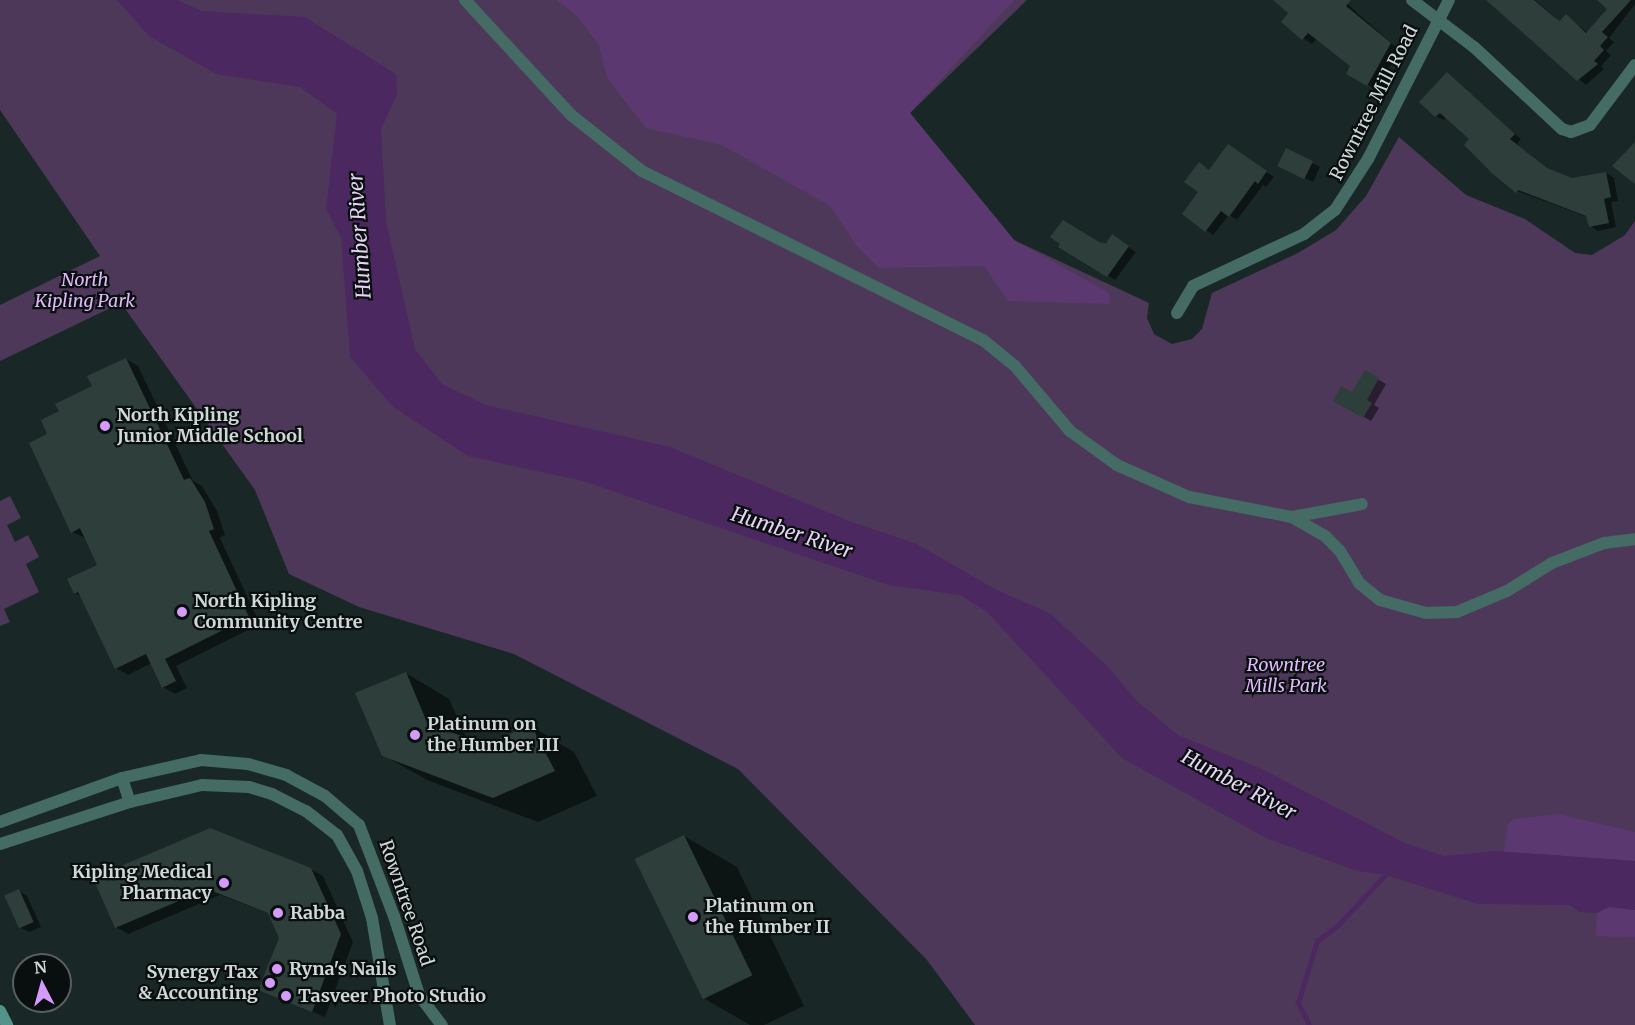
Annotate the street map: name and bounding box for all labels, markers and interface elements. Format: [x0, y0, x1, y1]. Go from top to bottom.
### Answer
street label: Rowntree Mill Road [1326, 22, 1422, 184]
water label: Humber River [343, 172, 375, 300]
park label: North Kipling Park [35, 270, 135, 312]
place label: North Kipling Junior Middle School [117, 405, 303, 448]
marker: North Kipling Junior Middle School [98, 419, 112, 433]
water label: Humber River [728, 501, 856, 563]
place label: North Kipling Community Centre [194, 591, 363, 634]
marker: North Kipling Community Centre [175, 605, 189, 619]
park label: Rowntree Mills Park [1245, 655, 1327, 698]
place label: Platinum on the Humber III [427, 714, 559, 756]
marker: Platinum on the Humber III [408, 728, 422, 742]
water label: Humber River [1178, 744, 1300, 824]
street label: Rowntree Road [374, 837, 438, 969]
place label: Kipling Medical Pharmacy [72, 862, 212, 904]
marker: Kipling Medical Pharmacy [217, 876, 231, 890]
place label: Platinum on the Humber II [705, 896, 830, 938]
place label: Rabba [290, 902, 345, 924]
marker: Rabba [271, 906, 285, 920]
marker: Platinum on the Humber II [686, 910, 700, 924]
north arrow [12, 953, 72, 1013]
text: N [33, 956, 48, 978]
place label: Ryna's Nails [289, 958, 397, 980]
place label: Synergy Tax & Accounting [138, 962, 258, 1004]
marker: Ryna's Nails [270, 962, 284, 976]
marker: Synergy Tax & Accounting [263, 976, 277, 990]
place label: Tasveer Photo Studio [298, 985, 486, 1007]
marker: Tasveer Photo Studio [279, 989, 293, 1003]

